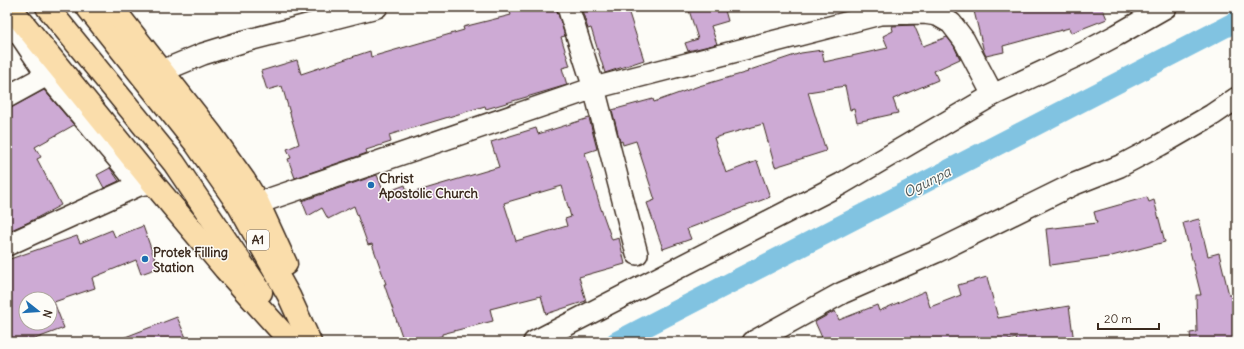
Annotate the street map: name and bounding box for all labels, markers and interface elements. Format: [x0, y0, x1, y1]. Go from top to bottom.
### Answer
water label: Ogunpa [900, 162, 955, 202]
place label: Christ Apostolic Church [379, 170, 479, 202]
marker: Christ Apostolic Church [366, 180, 376, 190]
road number: A1 [247, 230, 269, 250]
place label: Protek Filling Station [153, 244, 228, 276]
marker: Protek Filling Station [140, 254, 150, 264]
north arrow [18, 291, 58, 331]
scale bar [1098, 305, 1159, 331]
text: N [40, 308, 55, 320]
text: 20 m [1104, 311, 1132, 326]

